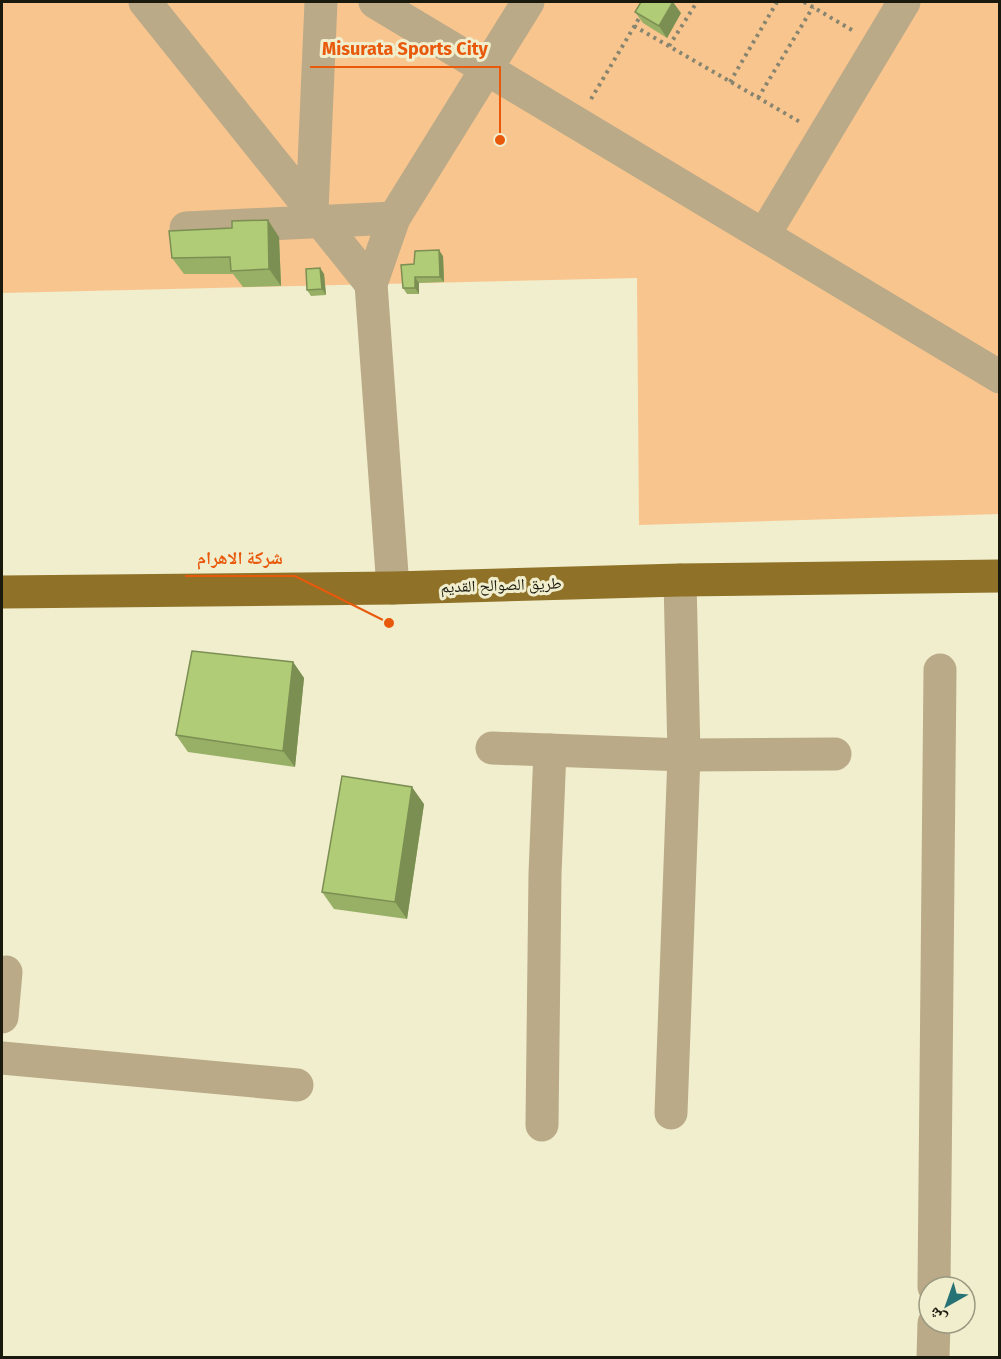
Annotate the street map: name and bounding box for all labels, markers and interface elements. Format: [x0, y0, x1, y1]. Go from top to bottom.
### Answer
callout: Misurata Sports City [310, 31, 500, 67]
text: Misurata Sports City [322, 38, 489, 60]
callout: شركة الاهرام [185, 540, 295, 576]
text: شركة الاهرام [197, 547, 283, 570]
street label: طريق الصوالح القديم [440, 573, 562, 598]
north arrow [917, 1275, 977, 1335]
text: ش [925, 1303, 950, 1329]

